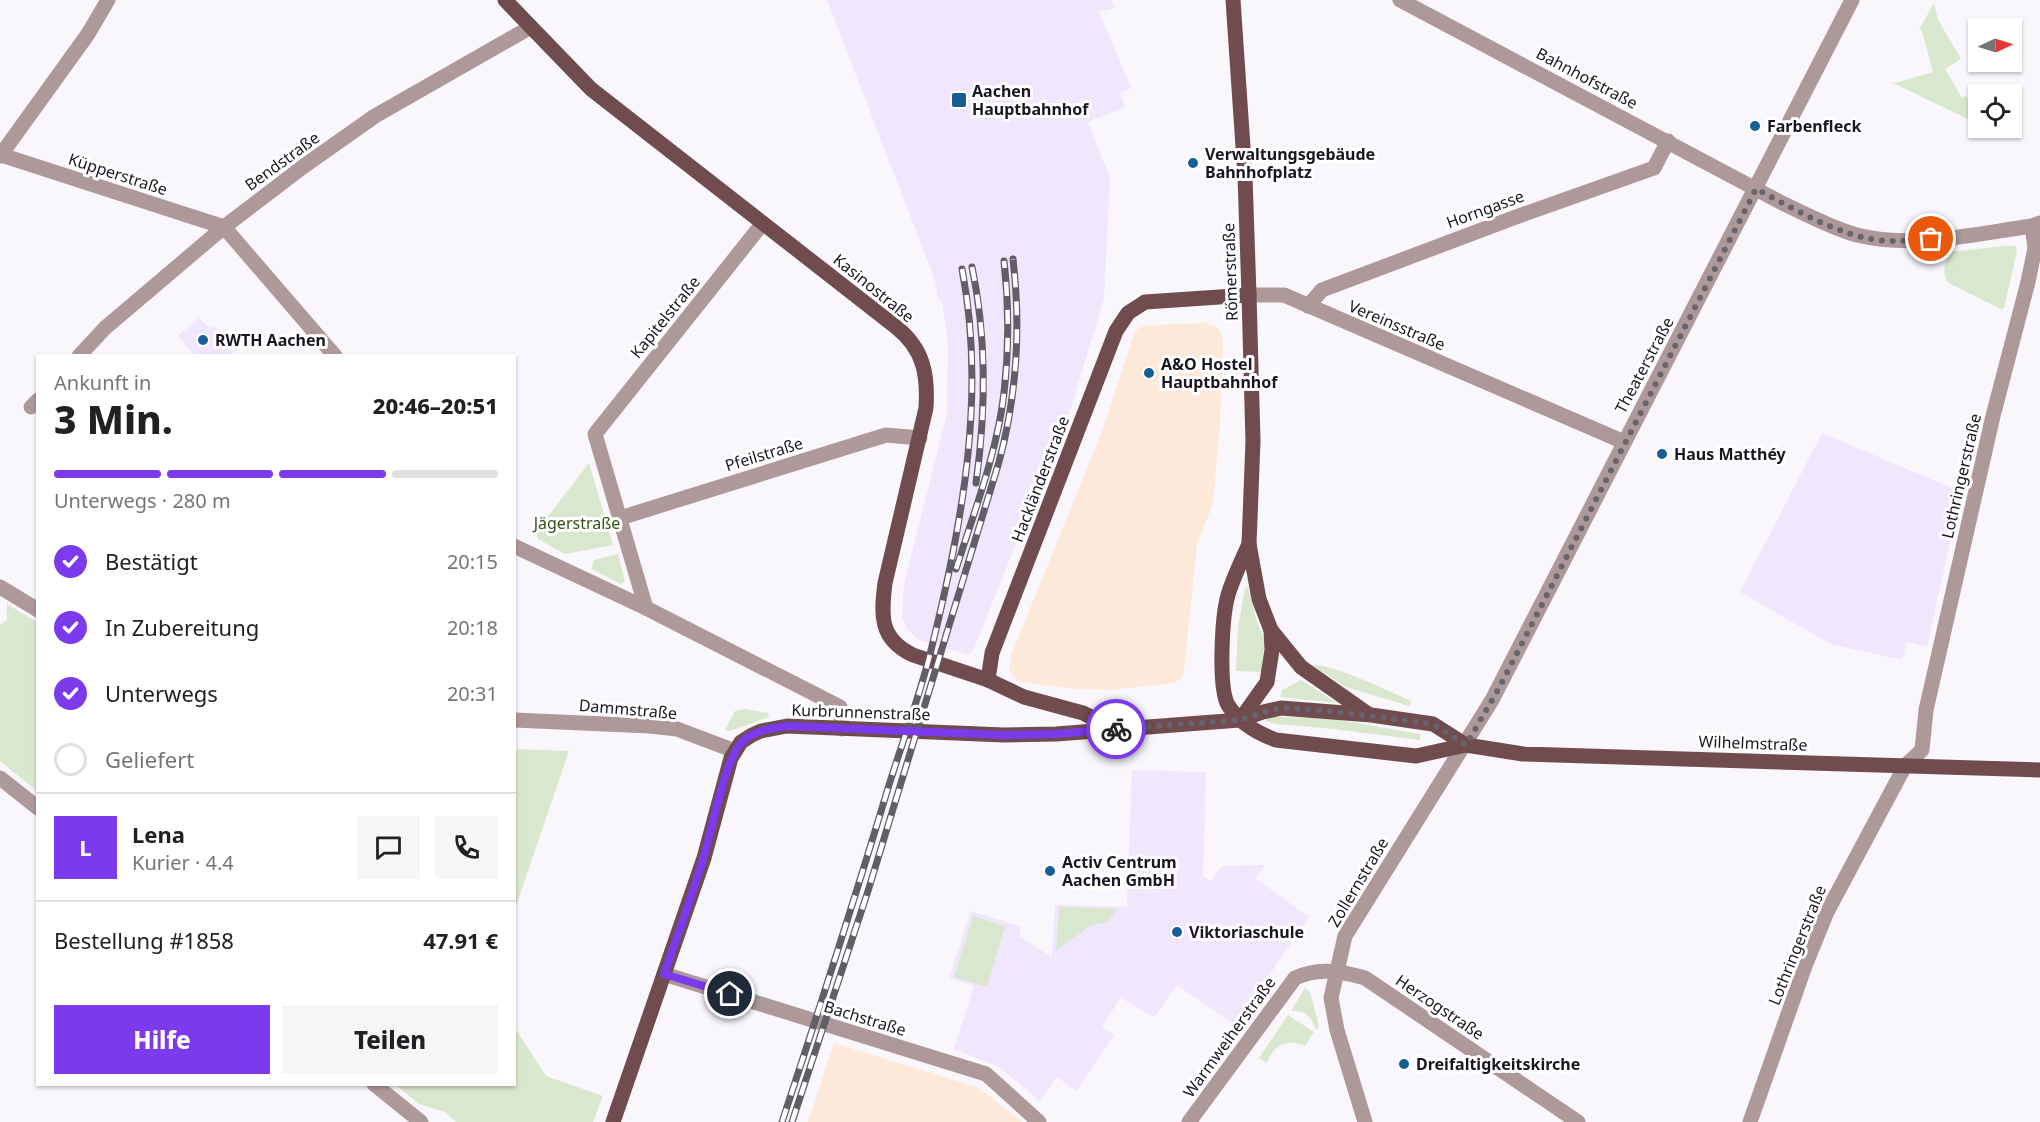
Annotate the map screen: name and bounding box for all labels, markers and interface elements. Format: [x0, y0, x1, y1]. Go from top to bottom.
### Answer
north arrow [1968, 18, 2022, 72]
map controls [1968, 18, 2022, 138]
street label: Bahnhofstraße [1532, 42, 1642, 114]
place label: Aachen Hauptbahnhof [972, 80, 1089, 120]
button: locate [1968, 84, 2022, 138]
marker: Aachen Hauptbahnhof [950, 91, 968, 109]
place label: Farbenfleck [1767, 115, 1861, 137]
marker: Farbenfleck [1748, 119, 1762, 133]
street label: Bendstraße [240, 127, 324, 195]
place label: Verwaltungsgebäude Bahnhofplatz [1205, 143, 1375, 183]
street label: Küpperstraße [66, 148, 170, 200]
marker: Verwaltungsgebäude Bahnhofplatz [1186, 156, 1200, 170]
street label: Horngasse [1443, 185, 1527, 233]
pin [1905, 213, 1956, 264]
icon: bag [1914, 222, 1947, 255]
street label: Römerstraße [1217, 223, 1243, 321]
street label: Kasinostraße [829, 249, 919, 327]
street label: Kapitelstraße [625, 271, 705, 363]
street label: Vereinsstraße [1345, 295, 1449, 355]
street label: Theaterstraße [1609, 313, 1679, 417]
place label: RWTH Aachen [215, 329, 326, 351]
marker: RWTH Aachen [196, 333, 210, 347]
place label: A&O Hostel Hauptbahnhof [1161, 353, 1278, 393]
marker: A&O Hostel Hauptbahnhof [1142, 366, 1156, 380]
text: Ankunft in [54, 369, 151, 396]
text: 20:46–20:51 [373, 390, 498, 420]
text: 3 Min. [54, 392, 173, 445]
street label: Lothringerstraße [1936, 411, 1986, 541]
street label: Hackländerstraße [1006, 413, 1074, 545]
street label: Pfeilstraße [722, 432, 806, 476]
place label: Haus Matthéy [1674, 443, 1787, 465]
marker: Haus Matthéy [1655, 447, 1669, 461]
text: Unterwegs · 280 m [54, 487, 231, 514]
park label: Jägerstraße [532, 512, 620, 534]
icon: check [54, 545, 87, 578]
text: Bestätigt [105, 546, 198, 576]
text: 20:15 [447, 548, 498, 575]
icon: check [54, 611, 87, 644]
text: In Zubereitung [105, 612, 259, 642]
text: 20:18 [447, 614, 498, 641]
icon: check [54, 677, 87, 710]
text: Unterwegs [105, 678, 218, 708]
text: 20:31 [447, 680, 498, 707]
street label: Dammstraße [578, 694, 678, 724]
street label: Kurbrunnenstraße [791, 699, 931, 725]
courier [1086, 699, 1146, 759]
icon: bike [1100, 713, 1133, 746]
street label: Wilhelmstraße [1698, 730, 1808, 756]
text: Geliefert [105, 744, 194, 774]
button: chat [357, 816, 420, 879]
button: phone [435, 816, 498, 879]
text: Lena [132, 819, 185, 849]
text: L [79, 832, 92, 862]
street label: Zollernstraße [1323, 833, 1393, 931]
text: Kurier · 4.4 [132, 849, 234, 876]
place label: Activ Centrum Aachen GmbH [1062, 851, 1177, 891]
marker: Activ Centrum Aachen GmbH [1043, 864, 1057, 878]
street label: Lothringerstraße [1763, 882, 1831, 1008]
place label: Viktoriaschule [1189, 921, 1304, 943]
text: Bestellung #1858 [54, 925, 234, 955]
text: 47.91 € [423, 925, 498, 955]
marker: Viktoriaschule [1170, 925, 1184, 939]
pin [704, 968, 755, 1019]
street label: Herzogstraße [1391, 969, 1489, 1045]
street label: Warmweiherstraße [1178, 972, 1280, 1102]
icon: home [713, 977, 746, 1010]
street label: Bachstraße [821, 995, 909, 1041]
button: Hilfe [54, 1005, 270, 1074]
button: Teilen [282, 1005, 498, 1074]
place label: Dreifaltigkeitskirche [1416, 1053, 1580, 1075]
marker: Dreifaltigkeitskirche [1397, 1057, 1411, 1071]

